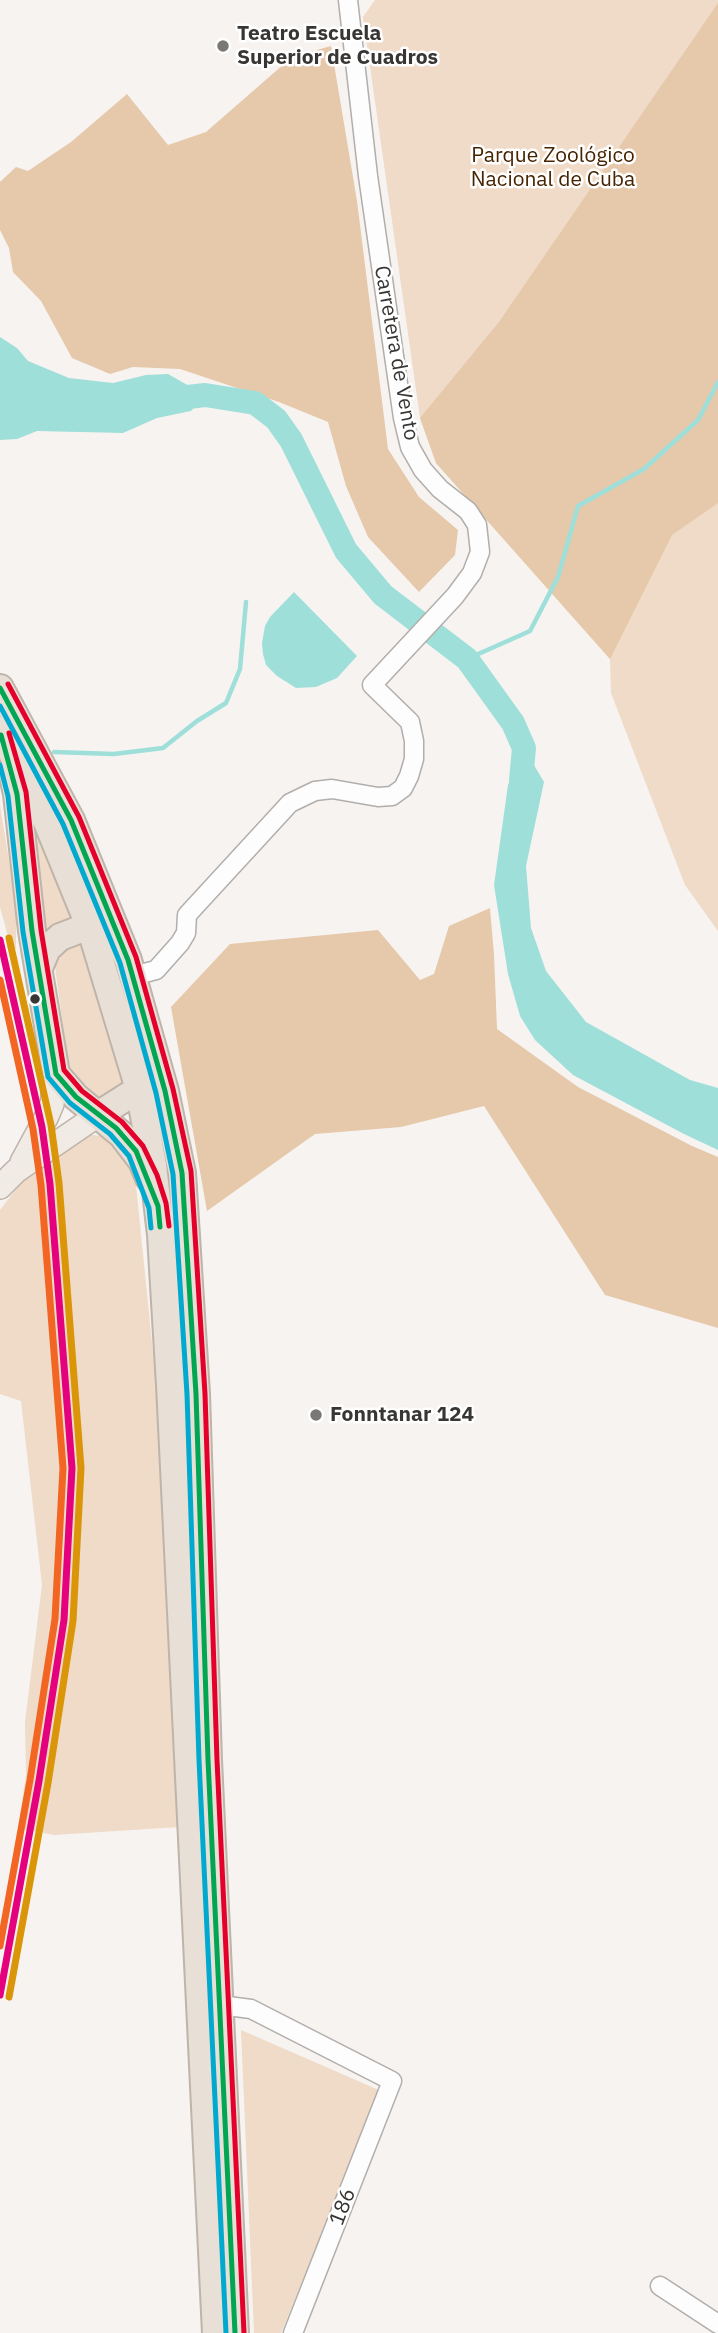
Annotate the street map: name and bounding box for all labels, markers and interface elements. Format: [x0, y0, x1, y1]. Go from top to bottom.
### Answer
place label: Teatro Escuela Superior de Cuadros [237, 21, 438, 71]
marker: Teatro Escuela Superior de Cuadros [215, 38, 231, 54]
park label: Parque Zoológico Nacional de Cuba [471, 143, 635, 193]
street label: Carretera de Vento [368, 264, 424, 442]
unlabelled marker [28, 992, 42, 1006]
place label: Fonntanar 124 [330, 1402, 474, 1428]
marker: Fonntanar 124 [308, 1407, 324, 1423]
street label: 186 [324, 2185, 362, 2229]

